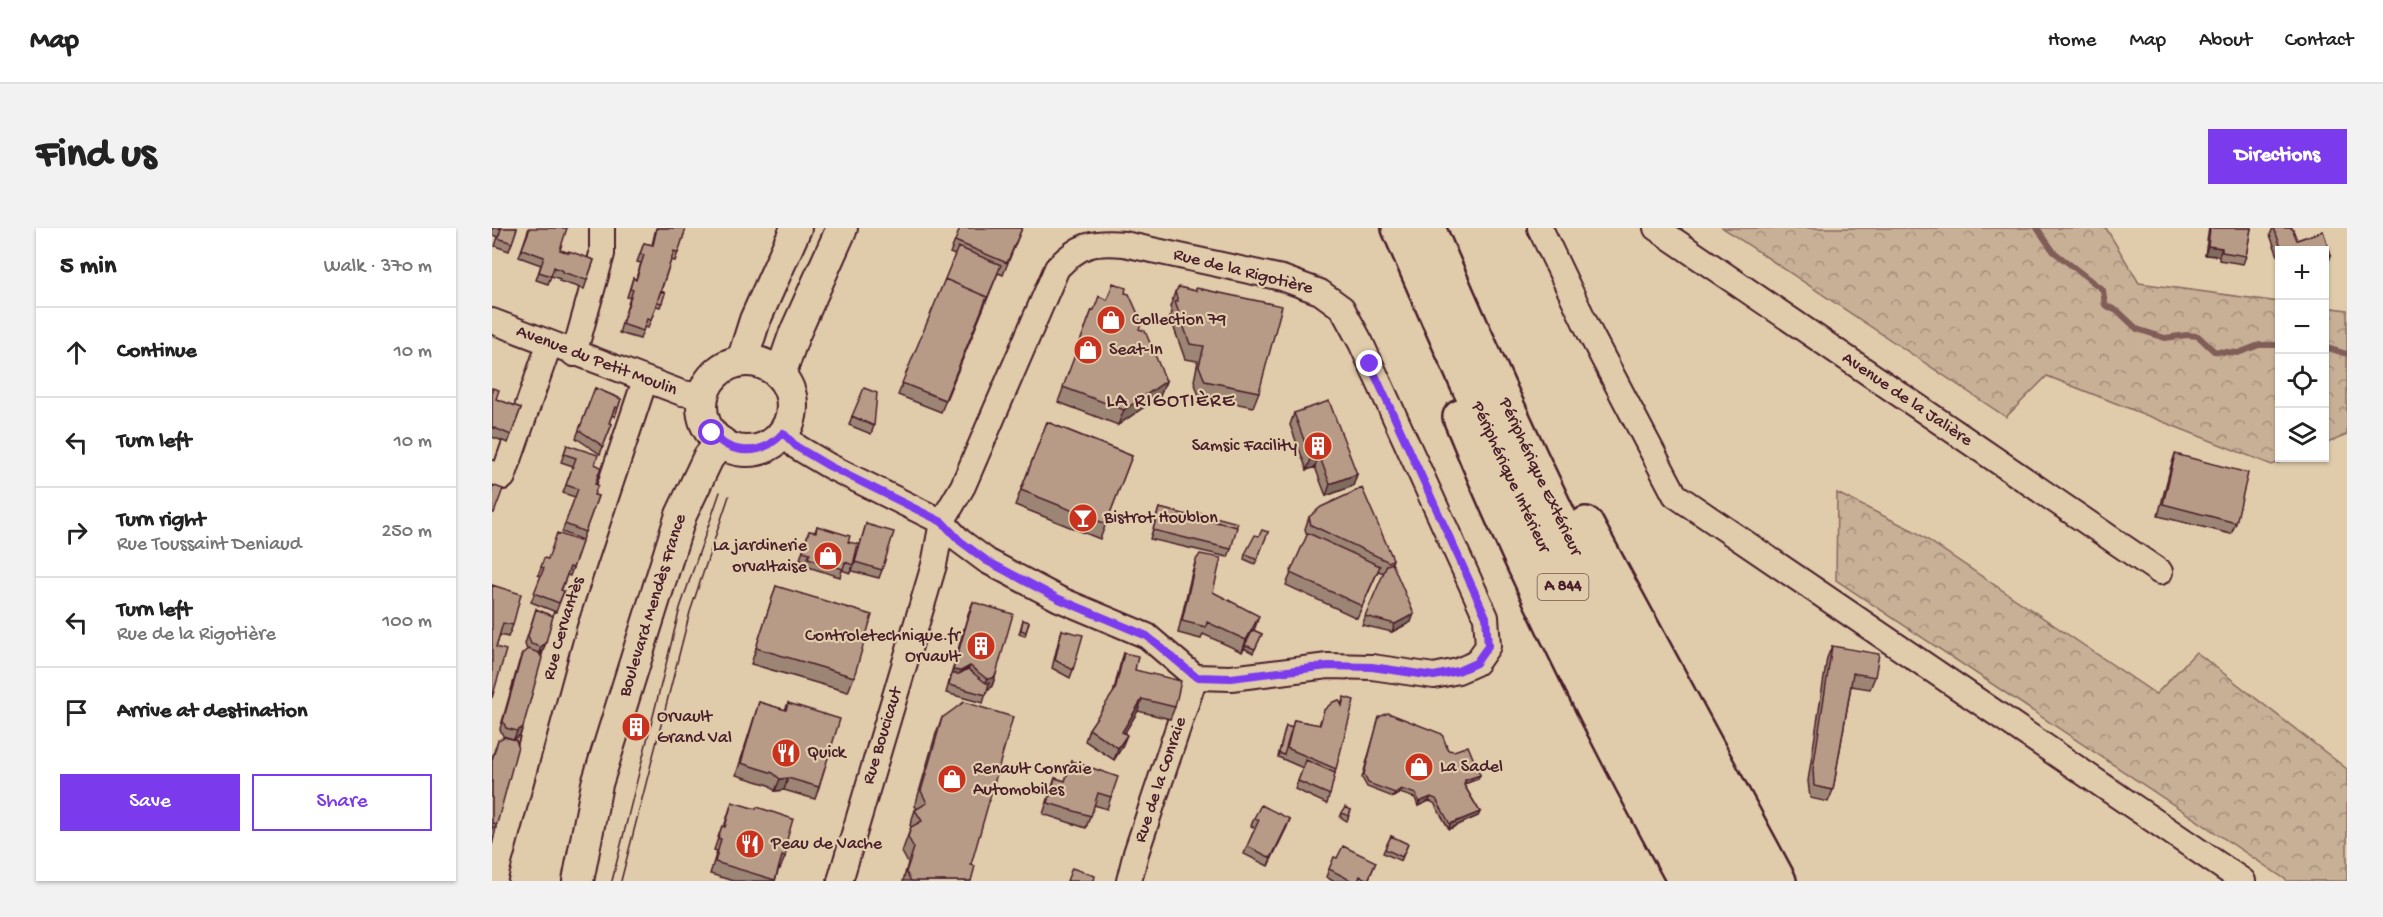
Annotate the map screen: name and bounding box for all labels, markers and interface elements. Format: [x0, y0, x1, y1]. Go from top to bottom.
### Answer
text: Map [30, 25, 79, 58]
text: Home [2048, 29, 2096, 54]
text: Map [2129, 29, 2166, 54]
text: About [2199, 29, 2252, 54]
text: Contact [2285, 29, 2353, 54]
button: Directions [2208, 129, 2347, 184]
text: Find us [36, 132, 156, 181]
street label: Rue de la Rigotière [1171, 245, 1316, 300]
map controls [2275, 246, 2329, 462]
button: + [2275, 246, 2329, 300]
text: 5 min [60, 252, 116, 283]
text: Walk · 370 m [324, 256, 432, 279]
button: − [2275, 300, 2329, 354]
shop icon: Collection 79 [1095, 304, 1127, 336]
place label: Collection 79 [1132, 310, 1226, 331]
street label: Avenue du Petit Moulin [513, 321, 681, 401]
shop icon: Seat-In [1072, 334, 1104, 366]
icon: ahead [60, 336, 93, 369]
text: Continue [117, 339, 197, 365]
place label: Seat-In [1109, 340, 1163, 361]
text: 10 m [394, 341, 432, 364]
street label: Avenue de la Jalière [1838, 348, 1977, 452]
route end [1356, 350, 1382, 376]
button: locate [2275, 354, 2329, 408]
district label: LA RIGOTIÈRE [1106, 390, 1236, 414]
street label: Périphérique Extérieur [1494, 394, 1587, 561]
street label: Périphérique Intérieur [1466, 397, 1556, 558]
button: layers [2275, 408, 2329, 462]
route start [698, 419, 724, 445]
icon: left [60, 426, 93, 459]
text: Turn left [117, 429, 191, 455]
building icon: Samsic Facility [1302, 430, 1334, 462]
text: 10 m [394, 431, 432, 454]
place label: Samsic Facility [1192, 436, 1297, 457]
bar icon: Bistrot Houblon [1067, 502, 1099, 534]
text: Turn right [117, 508, 205, 534]
place label: Bistrot Houblon [1103, 508, 1218, 529]
street label: Boulevard Mendès France [614, 511, 691, 700]
icon: right [60, 516, 93, 549]
text: 250 m [381, 521, 432, 544]
text: Rue Toussaint Deniaud [117, 534, 301, 557]
place label: La jardinerie orvaltaise [713, 536, 808, 578]
shop icon: La jardinerie orvaltaise [812, 540, 844, 572]
street label: Rue Cervantès [539, 573, 590, 682]
road number: A 844 [1538, 574, 1588, 600]
text: Turn left [117, 598, 191, 624]
icon: left [60, 606, 93, 639]
text: 100 m [382, 611, 432, 634]
text: Rue de la Rigotière [117, 624, 276, 647]
place label: Controletechnique.fr Orvault [805, 626, 962, 668]
building icon: Controletechnique.fr Orvault [965, 630, 997, 662]
street label: Rue Boucicaut [858, 683, 908, 787]
icon: arrive [60, 696, 93, 729]
text: Arrive at destination [117, 699, 307, 725]
place label: Orvault Grand Val [657, 707, 732, 749]
building icon: Orvault Grand Val [620, 711, 652, 743]
street label: Rue de la Conraie [1130, 714, 1192, 845]
restaurant icon: Quick [770, 737, 802, 769]
place label: Quick [807, 743, 848, 764]
shop icon: La Sadel [1403, 751, 1435, 783]
place label: La Sadel [1440, 757, 1503, 778]
place label: Renault Conraie Automobiles [973, 759, 1092, 801]
shop icon: Renault Conraie Automobiles [936, 763, 968, 795]
button: Save [60, 774, 240, 831]
button: Share [252, 774, 432, 831]
restaurant icon: Peau de Vache [734, 828, 766, 860]
place label: Peau de Vache [770, 834, 883, 855]

